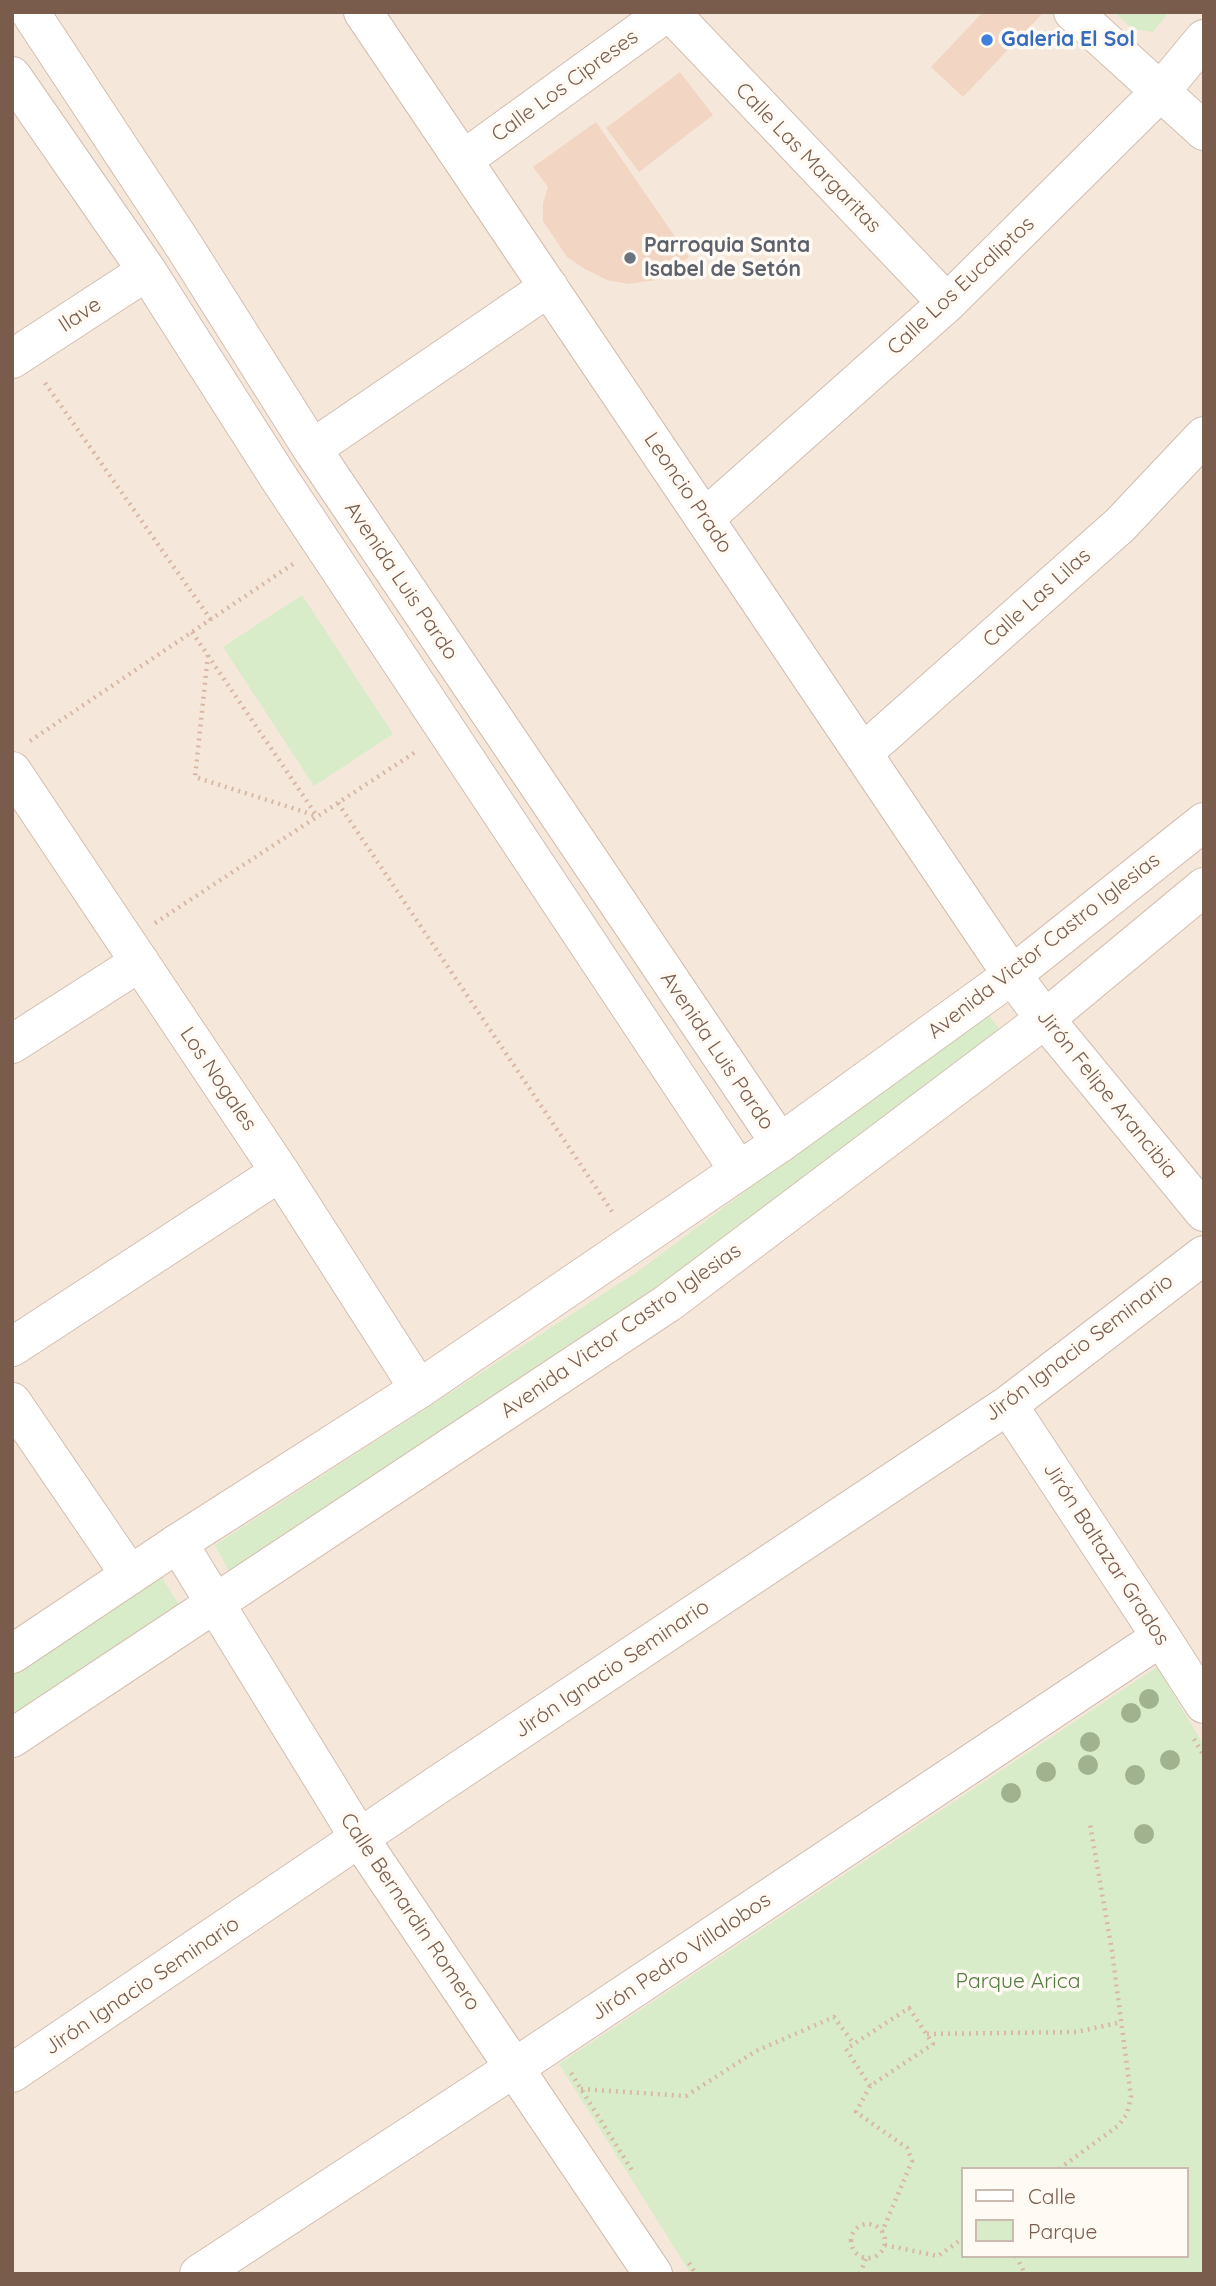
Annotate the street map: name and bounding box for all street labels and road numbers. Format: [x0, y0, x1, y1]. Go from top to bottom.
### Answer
street label: Calle Los Cipreses [487, 24, 643, 148]
street label: Calle Las Margaritas [730, 78, 886, 238]
street label: Calle Los Eucaliptos [882, 211, 1040, 361]
street label: Ilave [54, 292, 106, 338]
street label: Leoncio Prado [638, 428, 738, 558]
street label: Avenida Luis Pardo [339, 497, 463, 665]
street label: Calle Las Lilas [978, 543, 1096, 653]
street label: Avenida Victor Castro Iglesias [923, 847, 1165, 1045]
street label: Avenida Luis Pardo [655, 967, 779, 1135]
street label: Jirón Felipe Arancibia [1031, 1005, 1183, 1183]
street label: Los Nogales [174, 1022, 262, 1136]
street label: Avenida Victor Castro Iglesias [496, 1238, 746, 1424]
street label: Jirón Ignacio Seminario [980, 1269, 1178, 1427]
street label: Jirón Baltazar Grados [1037, 1458, 1175, 1650]
street label: Jirón Ignacio Seminario [510, 1594, 714, 1744]
street label: Calle Bernardin Romero [335, 1809, 485, 2015]
street label: Jirón Pedro Villalobos [586, 1887, 776, 2027]
street label: Jirón Ignacio Seminario [40, 1911, 244, 2061]

